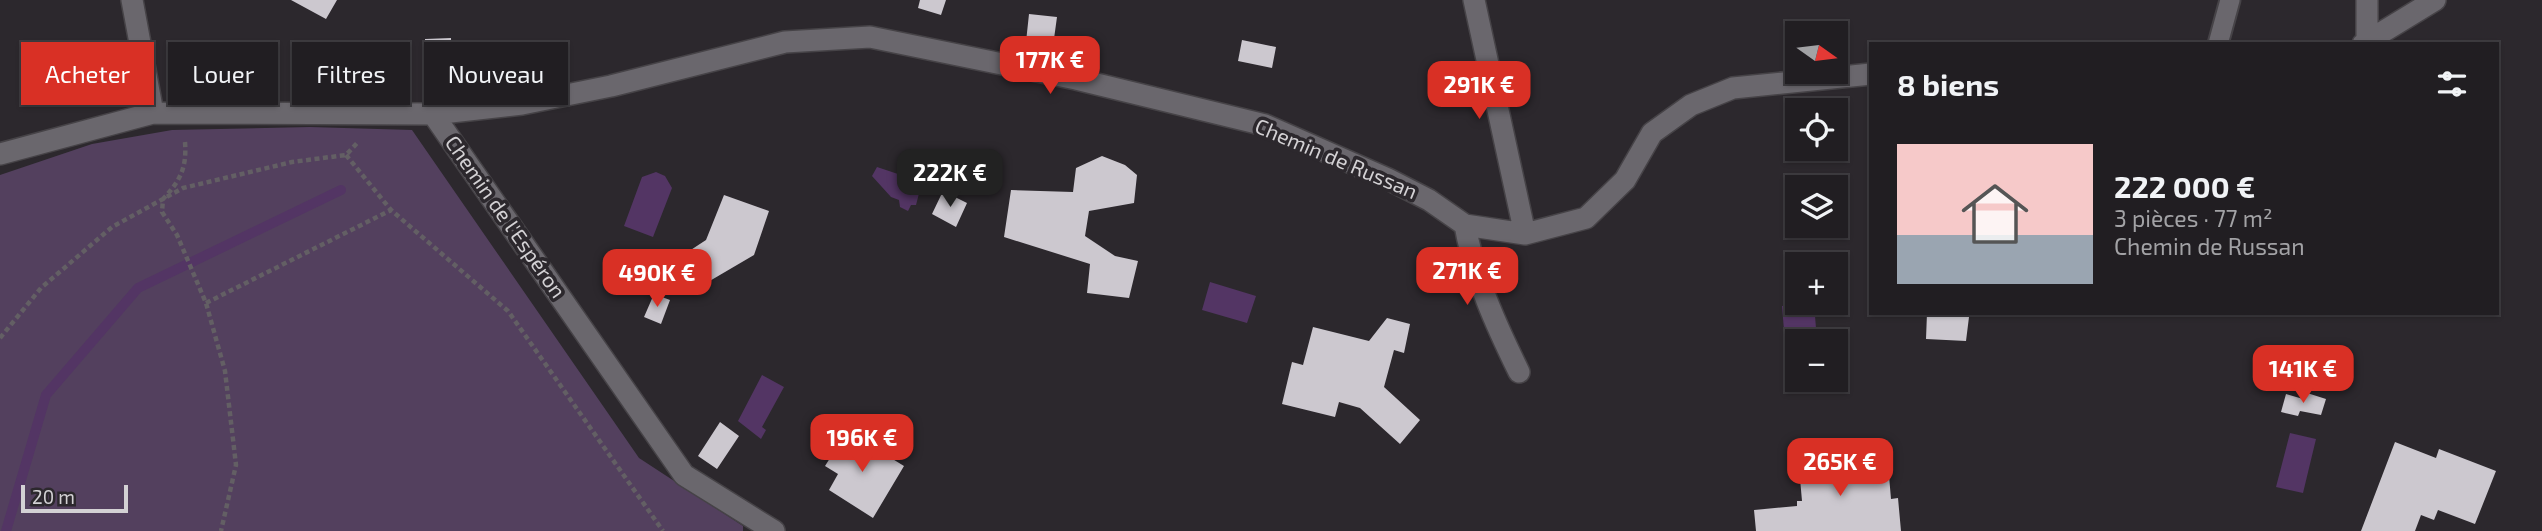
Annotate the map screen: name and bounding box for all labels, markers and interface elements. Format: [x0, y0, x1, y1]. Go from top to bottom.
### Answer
north arrow [1785, 21, 1848, 84]
map controls [1785, 21, 1848, 392]
pin: 177K € [993, 36, 1107, 96]
chip: Acheter [21, 42, 154, 105]
chip: Louer [168, 42, 278, 105]
chip: Filtres [292, 42, 410, 105]
chip: Nouveau [424, 42, 568, 105]
text: 177K € [1016, 45, 1084, 73]
pin: 291K € [1422, 61, 1536, 121]
icon: filters [2433, 65, 2471, 103]
text: 8 biens [1897, 66, 1999, 102]
text: 291K € [1444, 70, 1514, 98]
button: locate [1785, 98, 1848, 161]
street label: Chemin de Russan [1252, 112, 1422, 203]
street label: Chemin de l'Espéron [441, 130, 572, 302]
pin: 222K € [893, 150, 1007, 209]
text: 222K € [913, 158, 987, 186]
text: 222 000 € [2114, 168, 2255, 204]
icon: home [1953, 172, 2037, 256]
button: layers [1785, 175, 1848, 238]
text: 3 pièces · 77 m² [2114, 204, 2272, 232]
text: Chemin de Russan [2114, 232, 2305, 260]
pin: 271K € [1410, 247, 1524, 307]
pin: 490K € [600, 250, 714, 309]
button: + [1785, 252, 1848, 315]
text: 271K € [1432, 256, 1502, 284]
text: 490K € [619, 258, 695, 286]
button: − [1785, 329, 1848, 392]
pin: 141K € [2246, 346, 2360, 405]
text: 141K € [2269, 354, 2337, 382]
pin: 196K € [805, 414, 919, 474]
text: 196K € [826, 423, 898, 451]
pin: 265K € [1783, 438, 1897, 498]
text: 265K € [1803, 447, 1877, 475]
scale bar [21, 482, 128, 514]
text: 20 m [32, 485, 75, 508]

